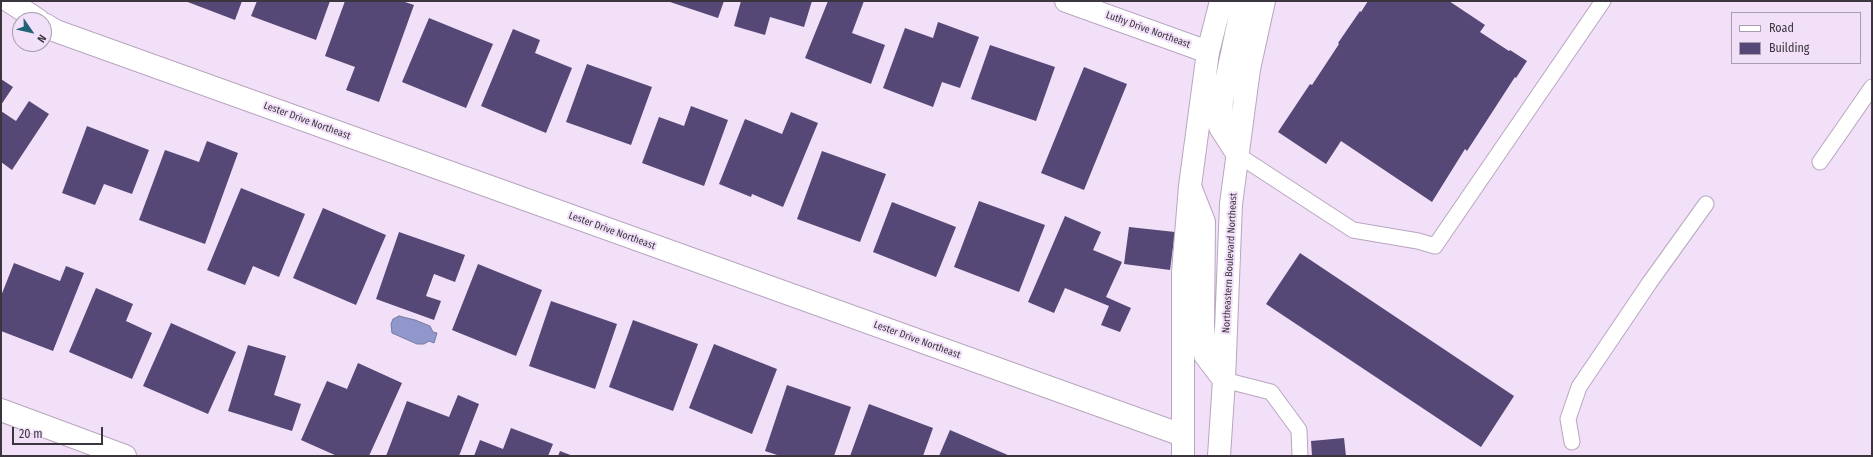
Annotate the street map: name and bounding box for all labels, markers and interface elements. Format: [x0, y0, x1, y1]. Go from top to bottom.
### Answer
street label: Luthy Drive Northeast [1104, 9, 1192, 51]
north arrow [12, 12, 52, 52]
legend [1731, 12, 1861, 64]
text: Road [1769, 21, 1794, 35]
text: N [34, 32, 49, 45]
text: Building [1769, 41, 1809, 55]
street label: Lester Drive Northeast [262, 100, 352, 142]
street label: Northeastern Boulevard Northeast [1220, 192, 1240, 334]
street label: Lester Drive Northeast [567, 210, 657, 252]
street label: Lester Drive Northeast [872, 319, 962, 361]
scale bar [14, 419, 105, 445]
text: 20 m [19, 427, 43, 441]

